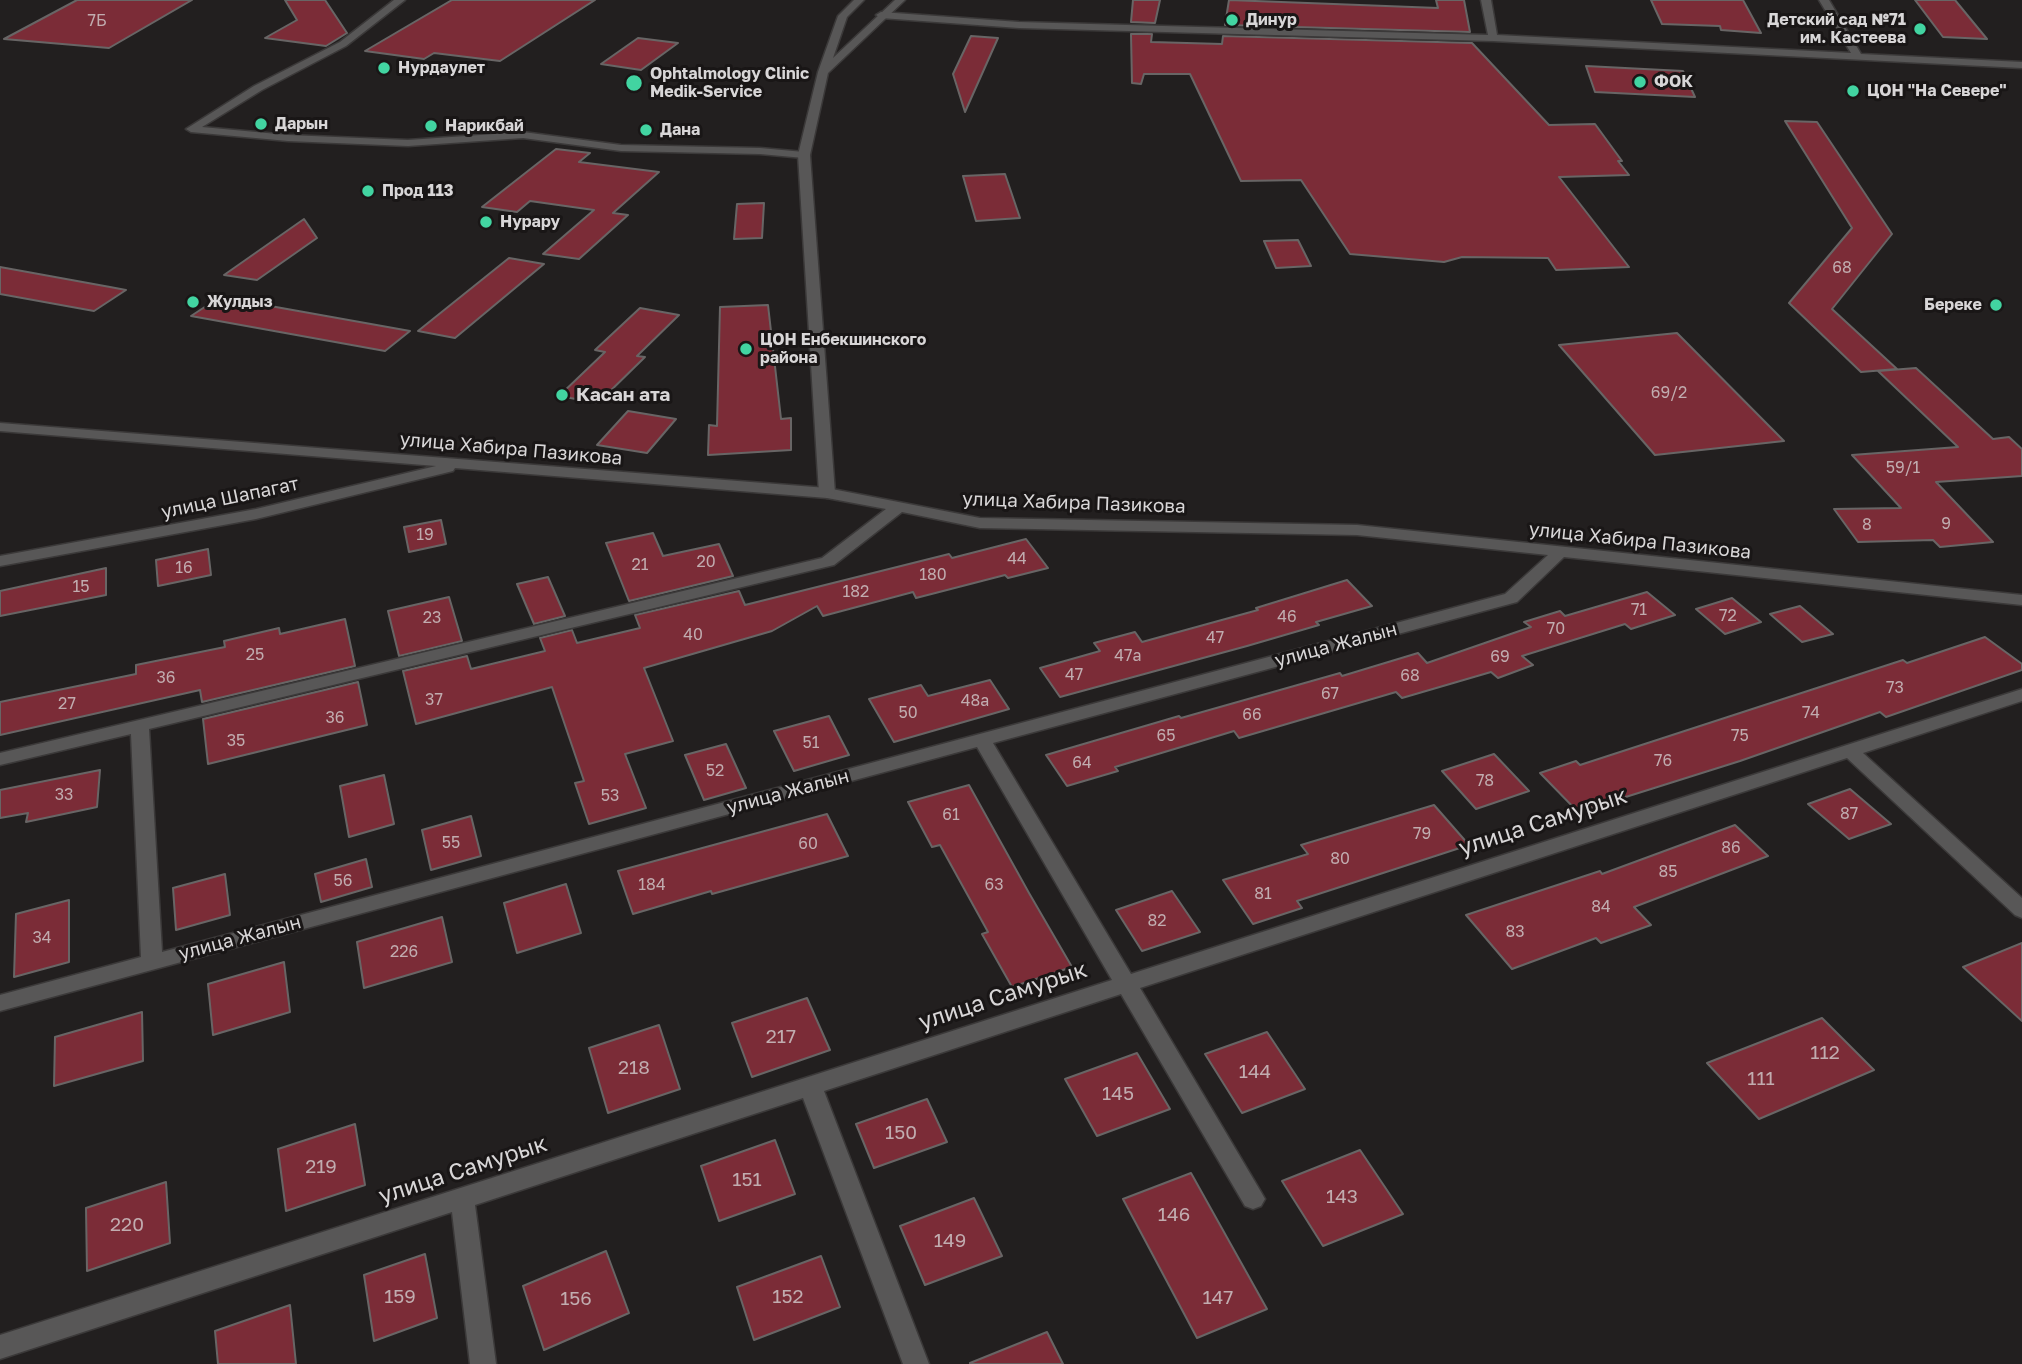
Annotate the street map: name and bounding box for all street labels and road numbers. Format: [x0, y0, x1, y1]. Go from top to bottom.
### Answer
street label: улица Хабира Пазикова [399, 428, 623, 470]
street label: улица Шапагат [159, 472, 301, 524]
street label: улица Хабира Пазикова [962, 488, 1186, 518]
street label: улица Хабира Пазикова [1528, 518, 1752, 564]
street label: улица Жалын [1272, 618, 1400, 672]
street label: улица Жалын [724, 765, 852, 819]
street label: улица Самурык [1455, 782, 1631, 862]
street label: улица Жалын [176, 911, 304, 965]
street label: улица Самурык [915, 956, 1091, 1036]
street label: улица Самурык [375, 1130, 551, 1210]

